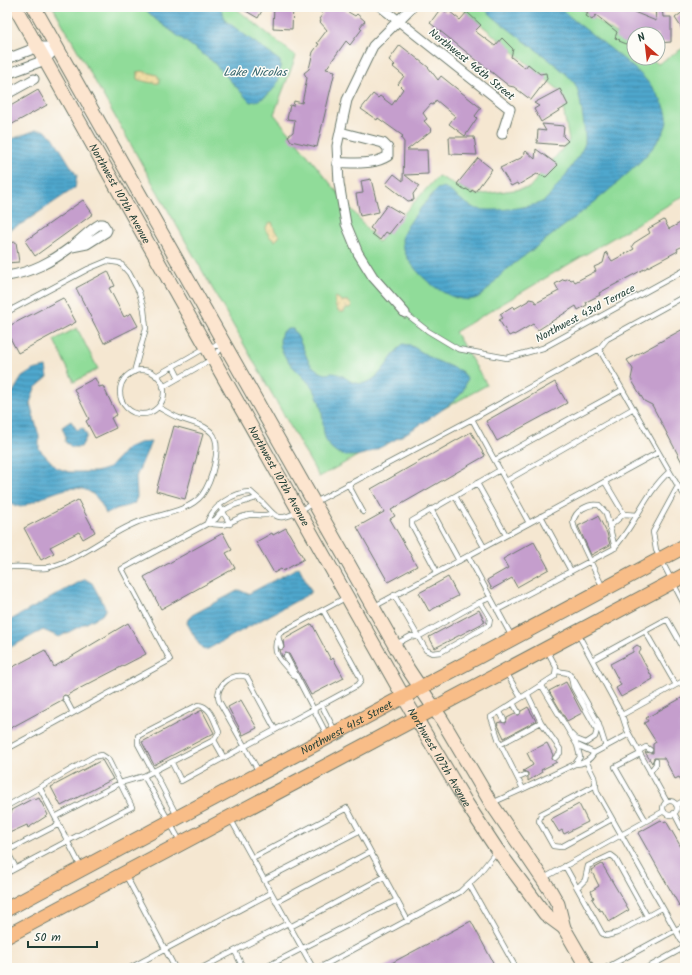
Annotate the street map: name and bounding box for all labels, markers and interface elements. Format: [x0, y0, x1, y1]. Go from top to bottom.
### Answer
street label: Northwest 46th Street [424, 24, 519, 106]
north arrow [626, 26, 666, 66]
text: N [634, 28, 649, 48]
water label: Lake Nicolas [223, 63, 289, 82]
street label: Northwest 107th Avenue [84, 140, 155, 248]
street label: Northwest 43rd Terrace [532, 280, 639, 348]
street label: Northwest 107th Avenue [243, 423, 314, 530]
street label: Northwest 41st Street [297, 696, 397, 760]
street label: Northwest 107th Avenue [402, 705, 475, 811]
scale bar [28, 923, 97, 949]
text: 50 m [34, 928, 61, 947]

